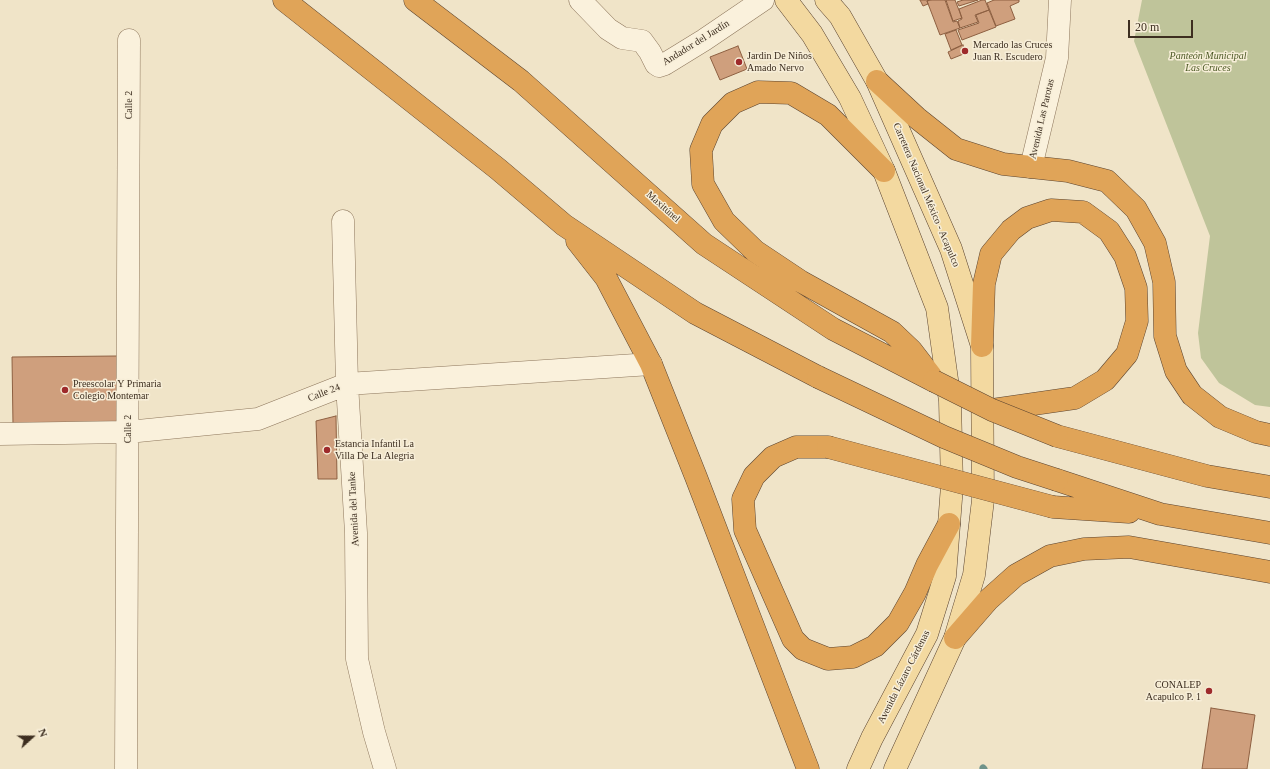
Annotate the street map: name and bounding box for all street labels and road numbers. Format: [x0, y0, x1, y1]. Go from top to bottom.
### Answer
street label: Andador del Jardín [660, 18, 732, 68]
street label: Avenida Las Parotas [1027, 78, 1057, 160]
street label: Calle 2 [123, 91, 135, 119]
street label: Carretera Nacional México - Acapulco [890, 121, 962, 269]
street label: Maxitúnel [644, 189, 682, 225]
street label: Calle 24 [306, 381, 342, 405]
street label: Calle 2 [122, 415, 134, 443]
street label: Avenida del Tanke [346, 471, 362, 547]
street label: Avenida Lázaro Cárdenas [875, 628, 933, 726]

